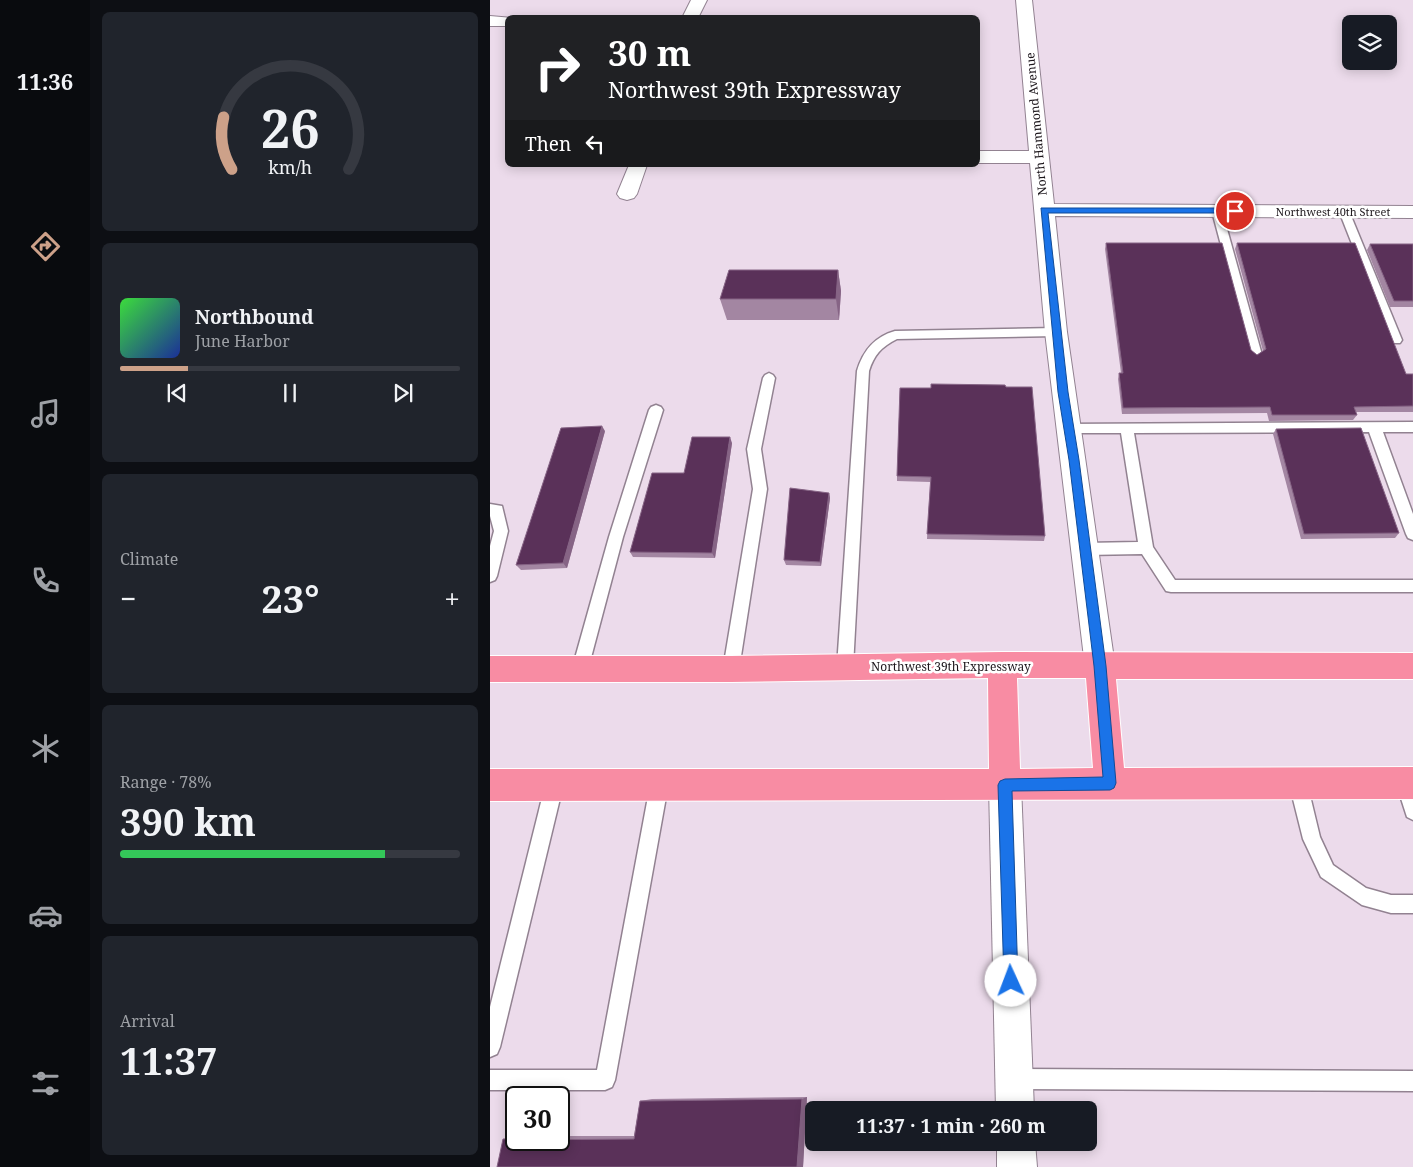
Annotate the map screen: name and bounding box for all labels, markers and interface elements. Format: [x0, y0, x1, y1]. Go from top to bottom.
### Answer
map controls [1342, 15, 1397, 70]
button: layers [1342, 15, 1397, 70]
text: 30 m [608, 29, 691, 76]
icon: right [525, 35, 590, 100]
street label: North Hammond Avenue [1021, 52, 1051, 196]
text: 11:36 [17, 66, 73, 96]
text: Northwest 39th Expressway [608, 74, 901, 104]
text: 26 [261, 92, 319, 163]
icon: left [581, 130, 609, 158]
text: Then [525, 131, 571, 157]
text: km/h [268, 155, 312, 179]
pin [1214, 190, 1256, 232]
icon: arrive [1221, 197, 1249, 225]
street label: Northwest 40th Street [1276, 204, 1390, 219]
icon: directions [28, 229, 63, 264]
text: Northbound [195, 304, 314, 330]
text: June Harbor [195, 330, 290, 352]
icon: previous [163, 379, 191, 407]
icon: pause [276, 379, 304, 407]
icon: next [389, 379, 417, 407]
icon: music [28, 396, 63, 431]
text: Climate [120, 548, 178, 570]
icon: phone [28, 563, 63, 598]
text: 23° [261, 572, 319, 624]
text: − [120, 579, 136, 617]
text: + [444, 579, 460, 617]
street label: Northwest 39th Expressway [871, 658, 1031, 675]
icon: climate [28, 731, 63, 766]
text: Range · 78% [120, 771, 212, 793]
text: 390 km [120, 795, 256, 847]
icon: car [28, 898, 63, 933]
position arrow [984, 954, 1036, 1006]
text: Arrival [120, 1010, 175, 1032]
text: 11:37 [120, 1034, 217, 1086]
icon: filters [28, 1066, 63, 1101]
speed limit sign: 30 [505, 1086, 570, 1151]
text: 11:37 · 1 min · 260 m [856, 1113, 1046, 1139]

